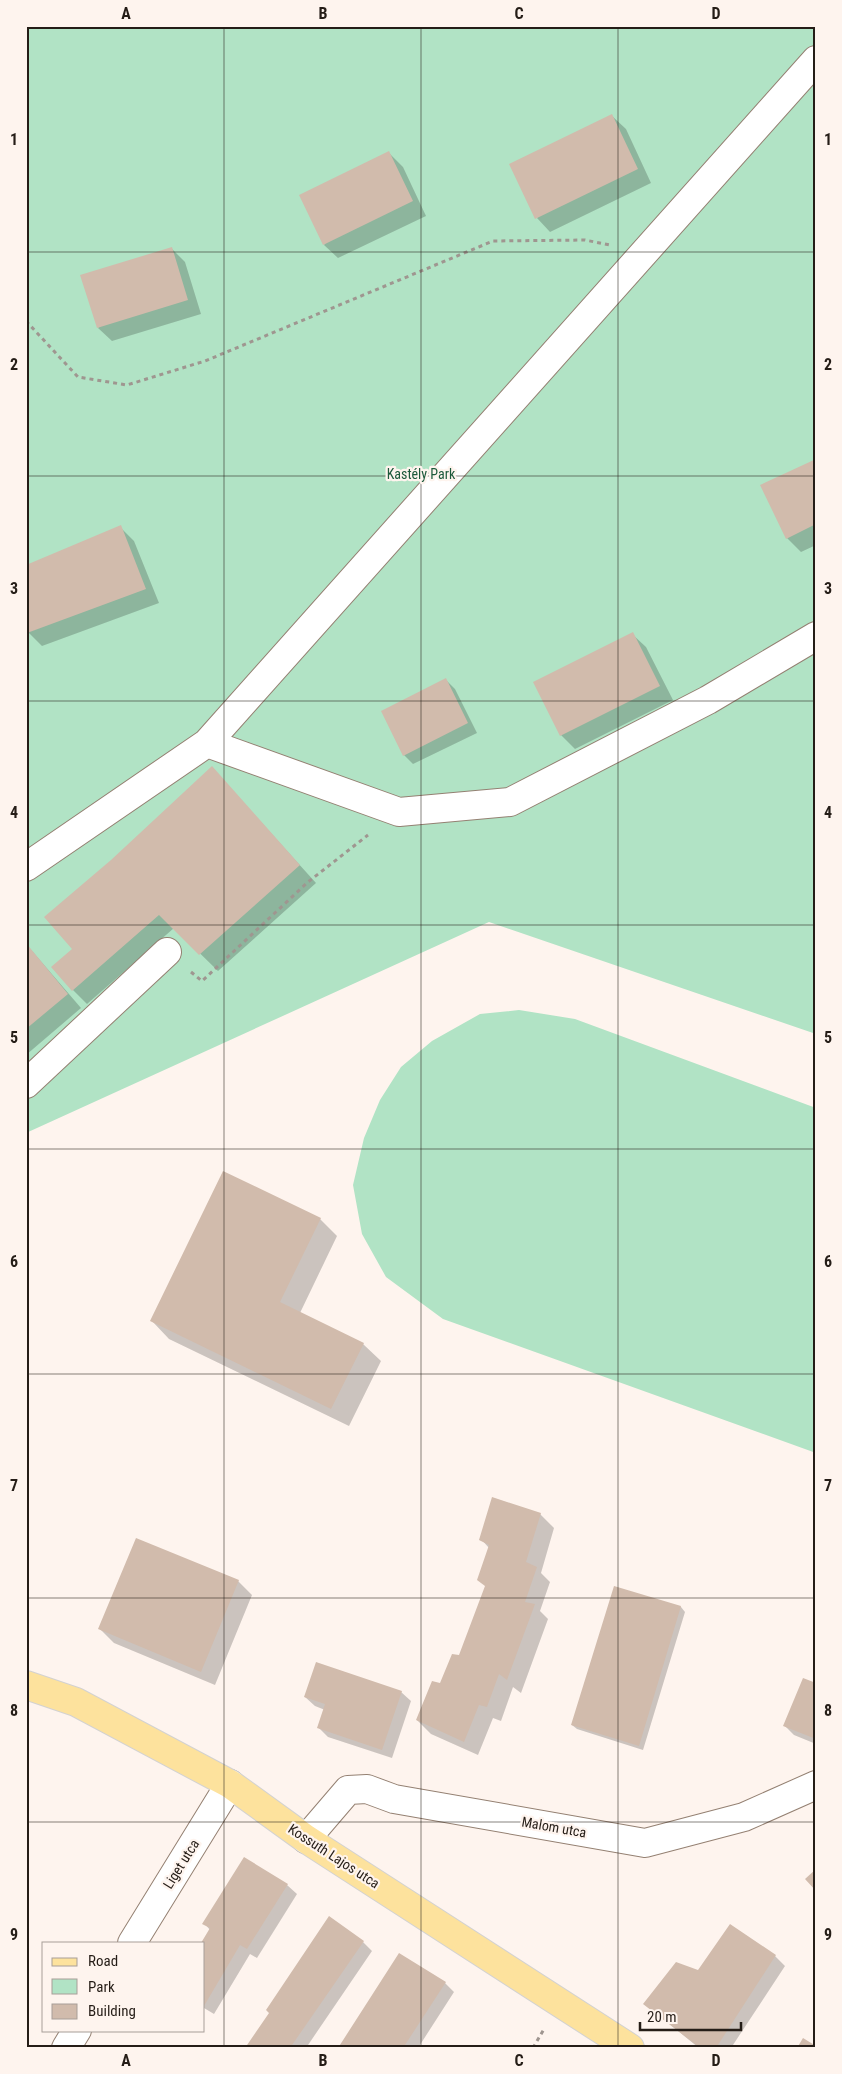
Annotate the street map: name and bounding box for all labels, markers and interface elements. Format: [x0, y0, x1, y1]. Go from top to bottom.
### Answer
text: A [121, 4, 131, 23]
text: B [319, 4, 328, 23]
text: C [514, 4, 524, 23]
text: D [711, 4, 721, 23]
text: 1 [10, 130, 18, 149]
text: 1 [824, 130, 832, 149]
text: 2 [10, 355, 18, 374]
text: 2 [824, 355, 832, 374]
park label: Kastély Park [387, 466, 456, 482]
text: 3 [10, 579, 18, 598]
text: 3 [824, 579, 832, 598]
text: 4 [10, 803, 18, 822]
text: 4 [824, 803, 832, 822]
text: 5 [10, 1028, 18, 1047]
text: 5 [824, 1028, 832, 1047]
text: 6 [10, 1252, 18, 1271]
text: 6 [824, 1252, 832, 1271]
text: 7 [10, 1476, 18, 1495]
text: 7 [824, 1476, 832, 1495]
text: 8 [10, 1701, 18, 1720]
text: 8 [824, 1701, 832, 1720]
street label: Malom utca [520, 1813, 588, 1841]
street label: Kossuth Lajos utca [285, 1821, 383, 1891]
street label: Liget utca [160, 1837, 202, 1891]
text: 9 [10, 1925, 18, 1944]
text: 9 [824, 1925, 832, 1944]
legend [42, 1942, 205, 2032]
text: Road [88, 1952, 118, 1970]
text: Park [88, 1978, 115, 1996]
scale bar [640, 1999, 741, 2031]
text: Building [88, 2002, 136, 2020]
text: 20 m [647, 2008, 677, 2026]
text: A [121, 2051, 131, 2070]
text: B [319, 2051, 328, 2070]
text: C [514, 2051, 524, 2070]
text: D [711, 2051, 721, 2070]

